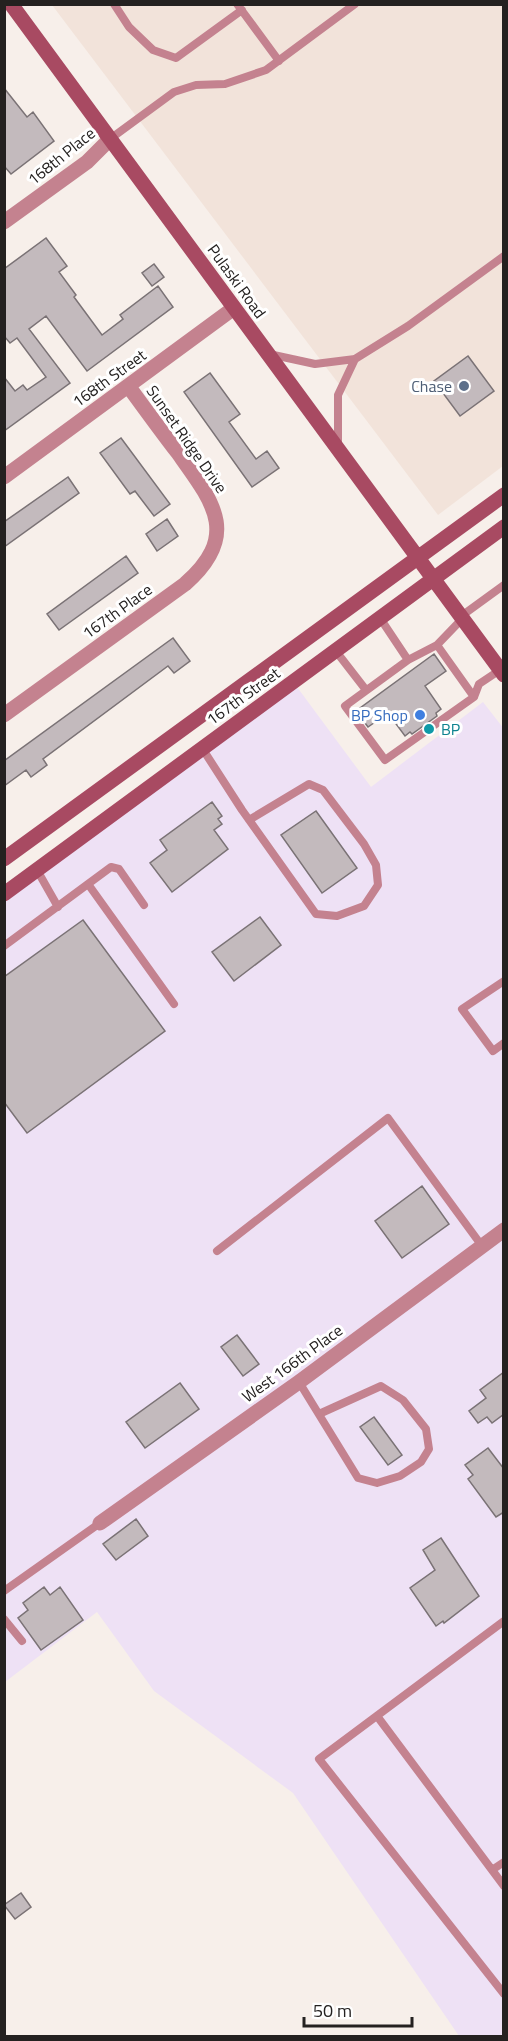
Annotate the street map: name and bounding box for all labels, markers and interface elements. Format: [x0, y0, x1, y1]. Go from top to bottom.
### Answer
street label: 168th Place [22, 121, 100, 191]
street label: Pulaski Road [202, 239, 272, 323]
street label: 168th Street [67, 343, 151, 413]
place label: Chase [411, 374, 452, 398]
marker: Chase [457, 379, 471, 393]
street label: Sunset Ridge Drive [141, 380, 233, 498]
street label: 167th Place [77, 578, 157, 644]
street label: 167th Street [201, 661, 285, 731]
place label: BP Shop [351, 703, 408, 727]
marker: BP Shop [413, 708, 427, 722]
place label: BP [441, 717, 460, 741]
marker: BP [422, 722, 436, 736]
street label: West 166th Place [237, 1318, 347, 1408]
scale bar [304, 1990, 412, 2028]
text: 50 m [313, 1997, 352, 2024]

